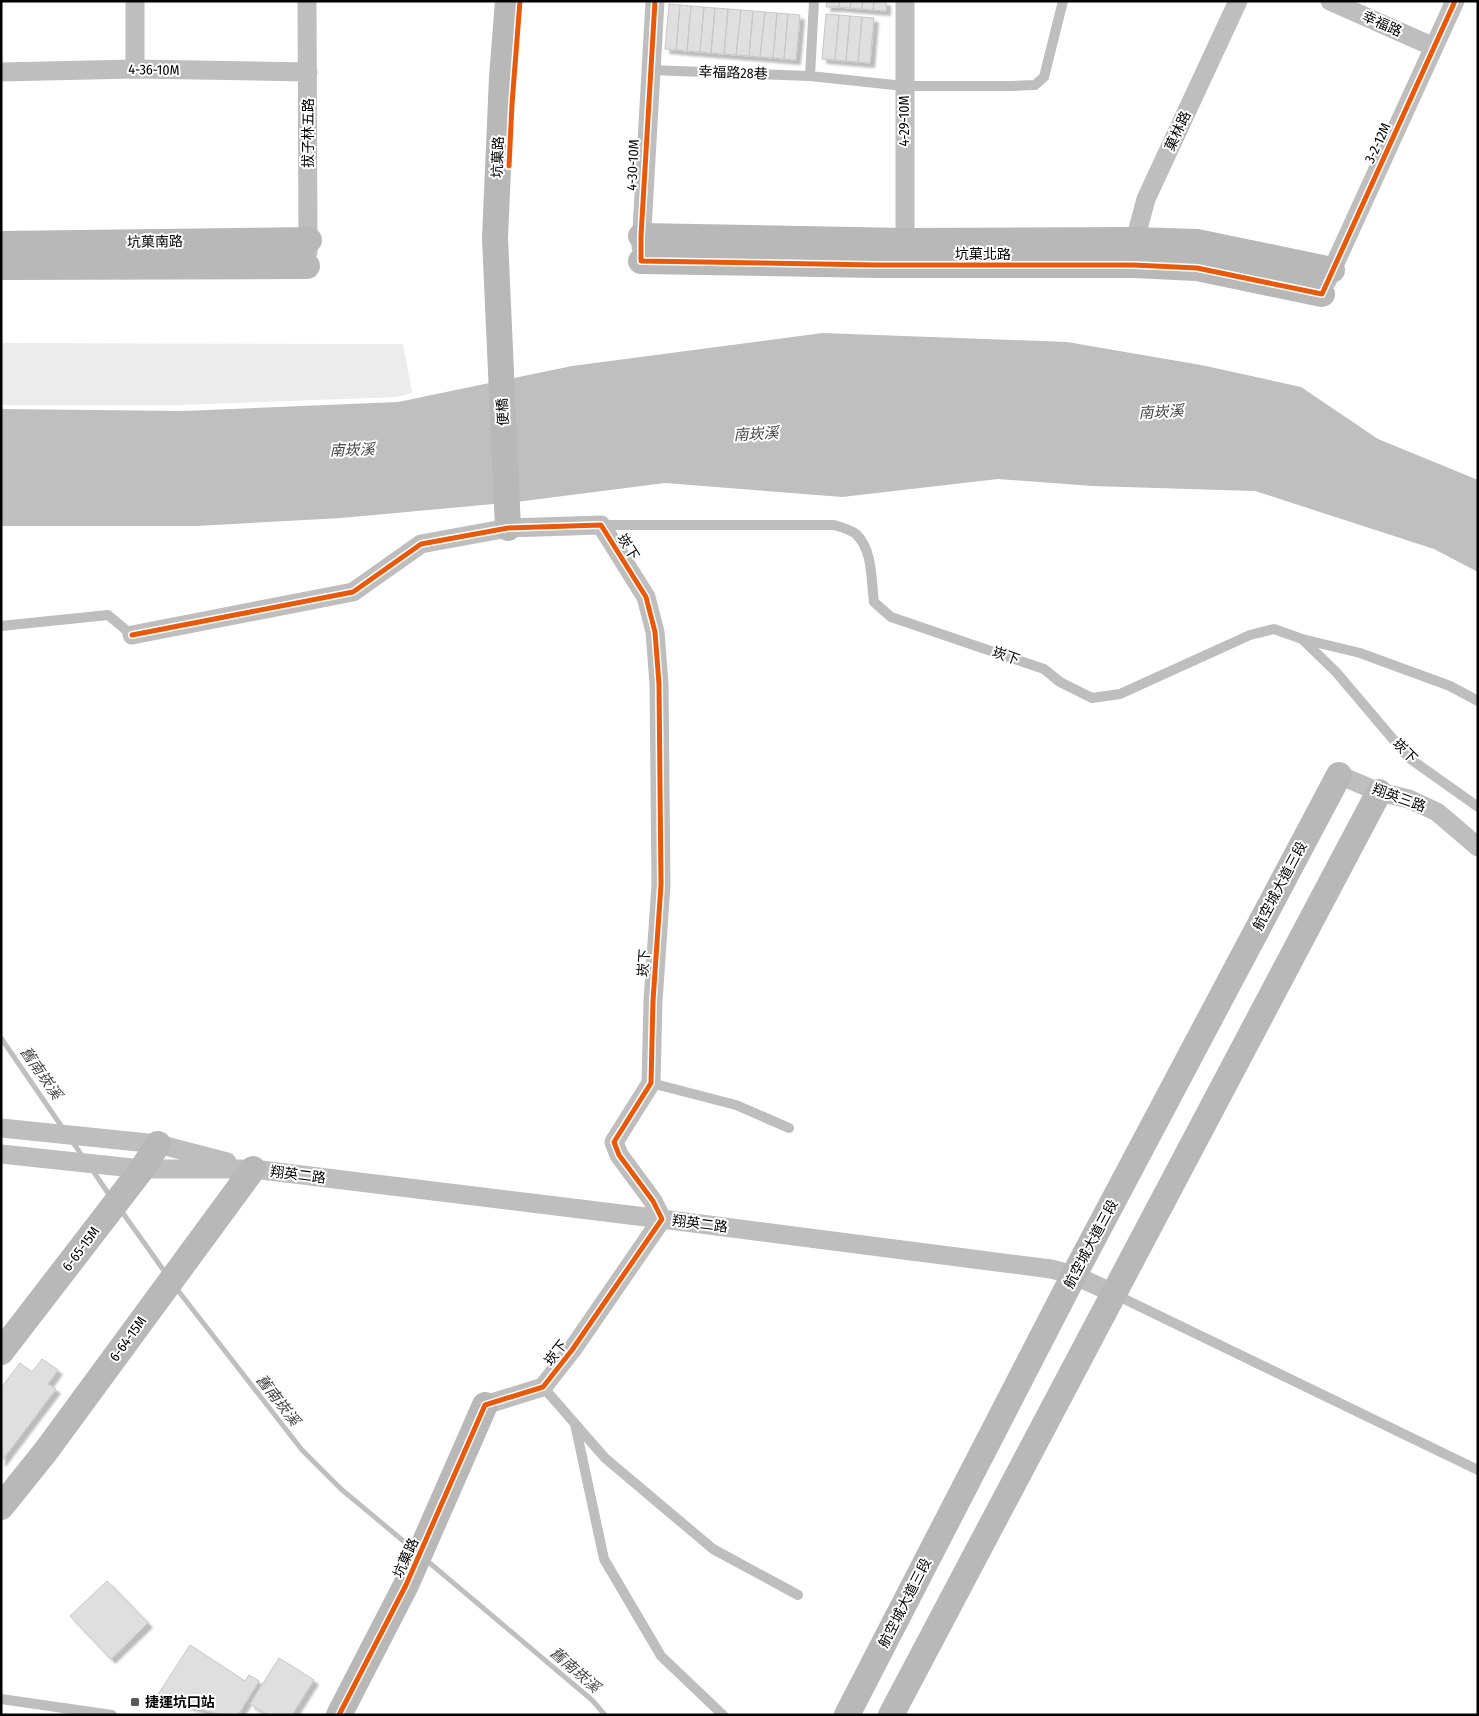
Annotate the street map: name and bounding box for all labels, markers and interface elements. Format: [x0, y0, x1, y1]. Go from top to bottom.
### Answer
street label: 幸福路 [1359, 8, 1405, 40]
street label: 4-36-10M [128, 61, 180, 79]
street label: 幸福路28巷 [698, 63, 768, 83]
street label: 4-29-10M [896, 96, 913, 146]
street label: 拔子林五路 [300, 98, 317, 168]
street label: 菓林路 [1161, 108, 1195, 154]
street label: 3-2-12M [1361, 120, 1395, 166]
street label: 坑菓路 [489, 136, 507, 178]
street label: 4-30-10M [623, 139, 643, 191]
street label: 坑菓南路 [127, 233, 183, 251]
street label: 坑菓北路 [955, 246, 1011, 263]
street label: 便橋 [494, 398, 512, 426]
water label: 南崁溪 [1138, 402, 1186, 422]
water label: 南崁溪 [733, 424, 781, 444]
water label: 南崁溪 [329, 440, 377, 460]
street label: 崁下 [613, 531, 643, 563]
street label: 崁下 [990, 643, 1022, 669]
street label: 崁下 [1389, 735, 1421, 767]
street label: 翔英三路 [1370, 780, 1428, 816]
street label: 航空城大道三段 [1249, 839, 1311, 933]
street label: 崁下 [635, 948, 653, 978]
water label: 舊南崁溪 [16, 1043, 67, 1104]
street label: 翔英二路 [269, 1163, 327, 1187]
street label: 航空城大道三段 [1060, 1197, 1122, 1291]
street label: 翔英二路 [671, 1212, 729, 1236]
street label: 6-65-15M [59, 1223, 103, 1275]
street label: 6-64-15M [106, 1313, 150, 1365]
street label: 崁下 [541, 1337, 571, 1369]
water label: 舊南崁溪 [252, 1371, 305, 1431]
street label: 坑菓路 [390, 1535, 422, 1581]
street label: 航空城大道三段 [875, 1555, 935, 1651]
water label: 舊南崁溪 [546, 1644, 605, 1698]
place label: 捷運坑口站 [145, 1694, 215, 1711]
marker: 捷運坑口站 [129, 1696, 141, 1708]

